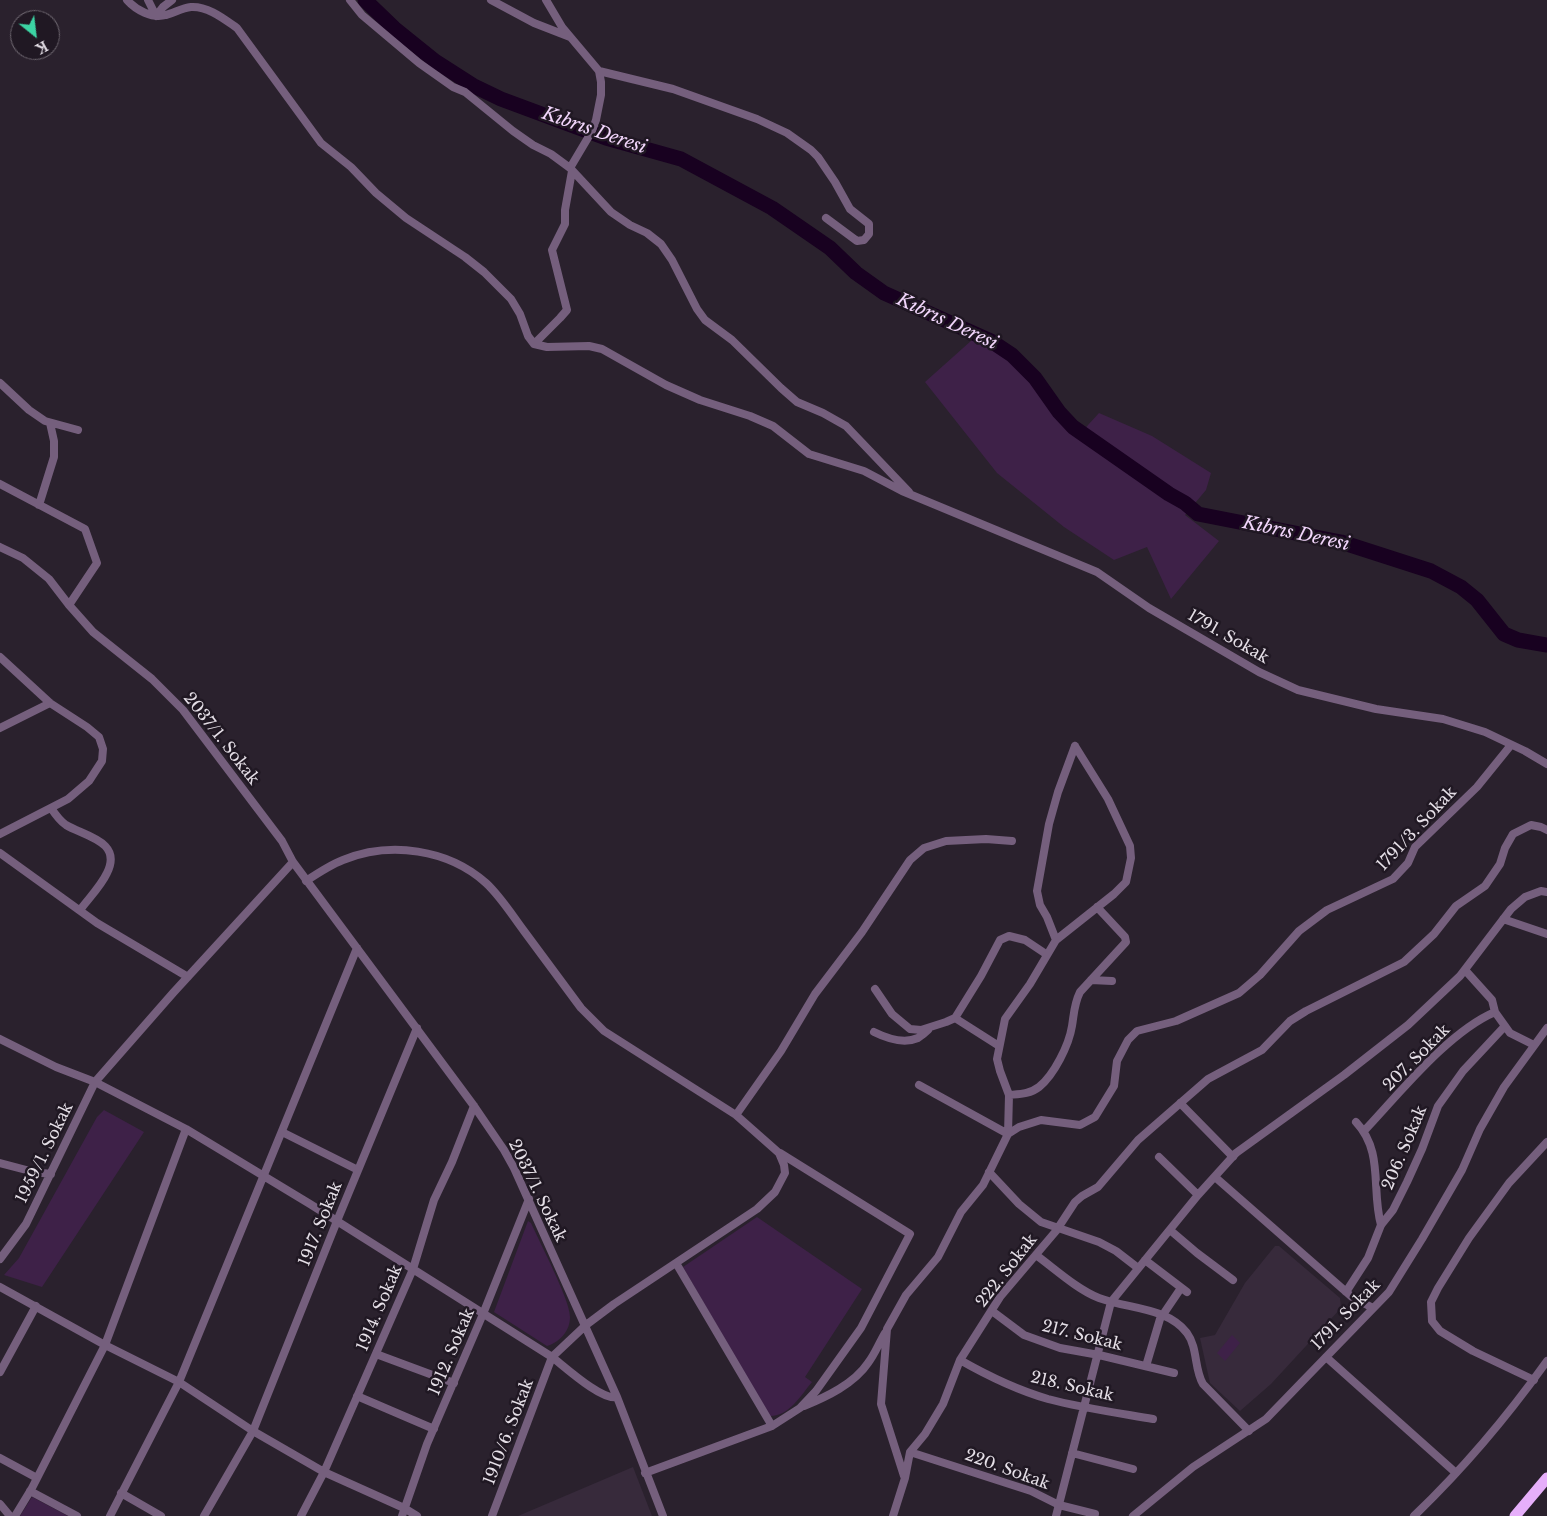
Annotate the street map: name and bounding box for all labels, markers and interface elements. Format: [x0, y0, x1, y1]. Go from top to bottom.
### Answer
north arrow [10, 10, 60, 60]
text: K [32, 37, 51, 58]
water label: Kıbrıs Deresi [539, 103, 649, 159]
water label: Kıbrıs Deresi [893, 289, 1001, 355]
water label: Kıbrıs Deresi [1241, 512, 1351, 556]
street label: 1791. Sokak [1184, 606, 1272, 668]
street label: 2037/1. Sokak [179, 689, 263, 789]
street label: 1791/3. Sokak [1373, 783, 1461, 875]
street label: 207. Sokak [1380, 1021, 1454, 1095]
street label: 1959/1. Sokak [12, 1100, 78, 1206]
street label: 206. Sokak [1379, 1103, 1431, 1193]
street label: 2037/1. Sokak [504, 1137, 570, 1245]
street label: 1917. Sokak [295, 1179, 347, 1269]
street label: 222. Sokak [972, 1231, 1042, 1311]
street label: 1914. Sokak [353, 1262, 407, 1354]
street label: 1791. Sokak [1308, 1276, 1384, 1354]
street label: 1912. Sokak [425, 1306, 479, 1398]
street label: 217. Sokak [1040, 1317, 1124, 1355]
street label: 218. Sokak [1028, 1368, 1116, 1406]
street label: 1910/6. Sokak [480, 1376, 538, 1488]
street label: 220. Sokak [962, 1446, 1052, 1494]

